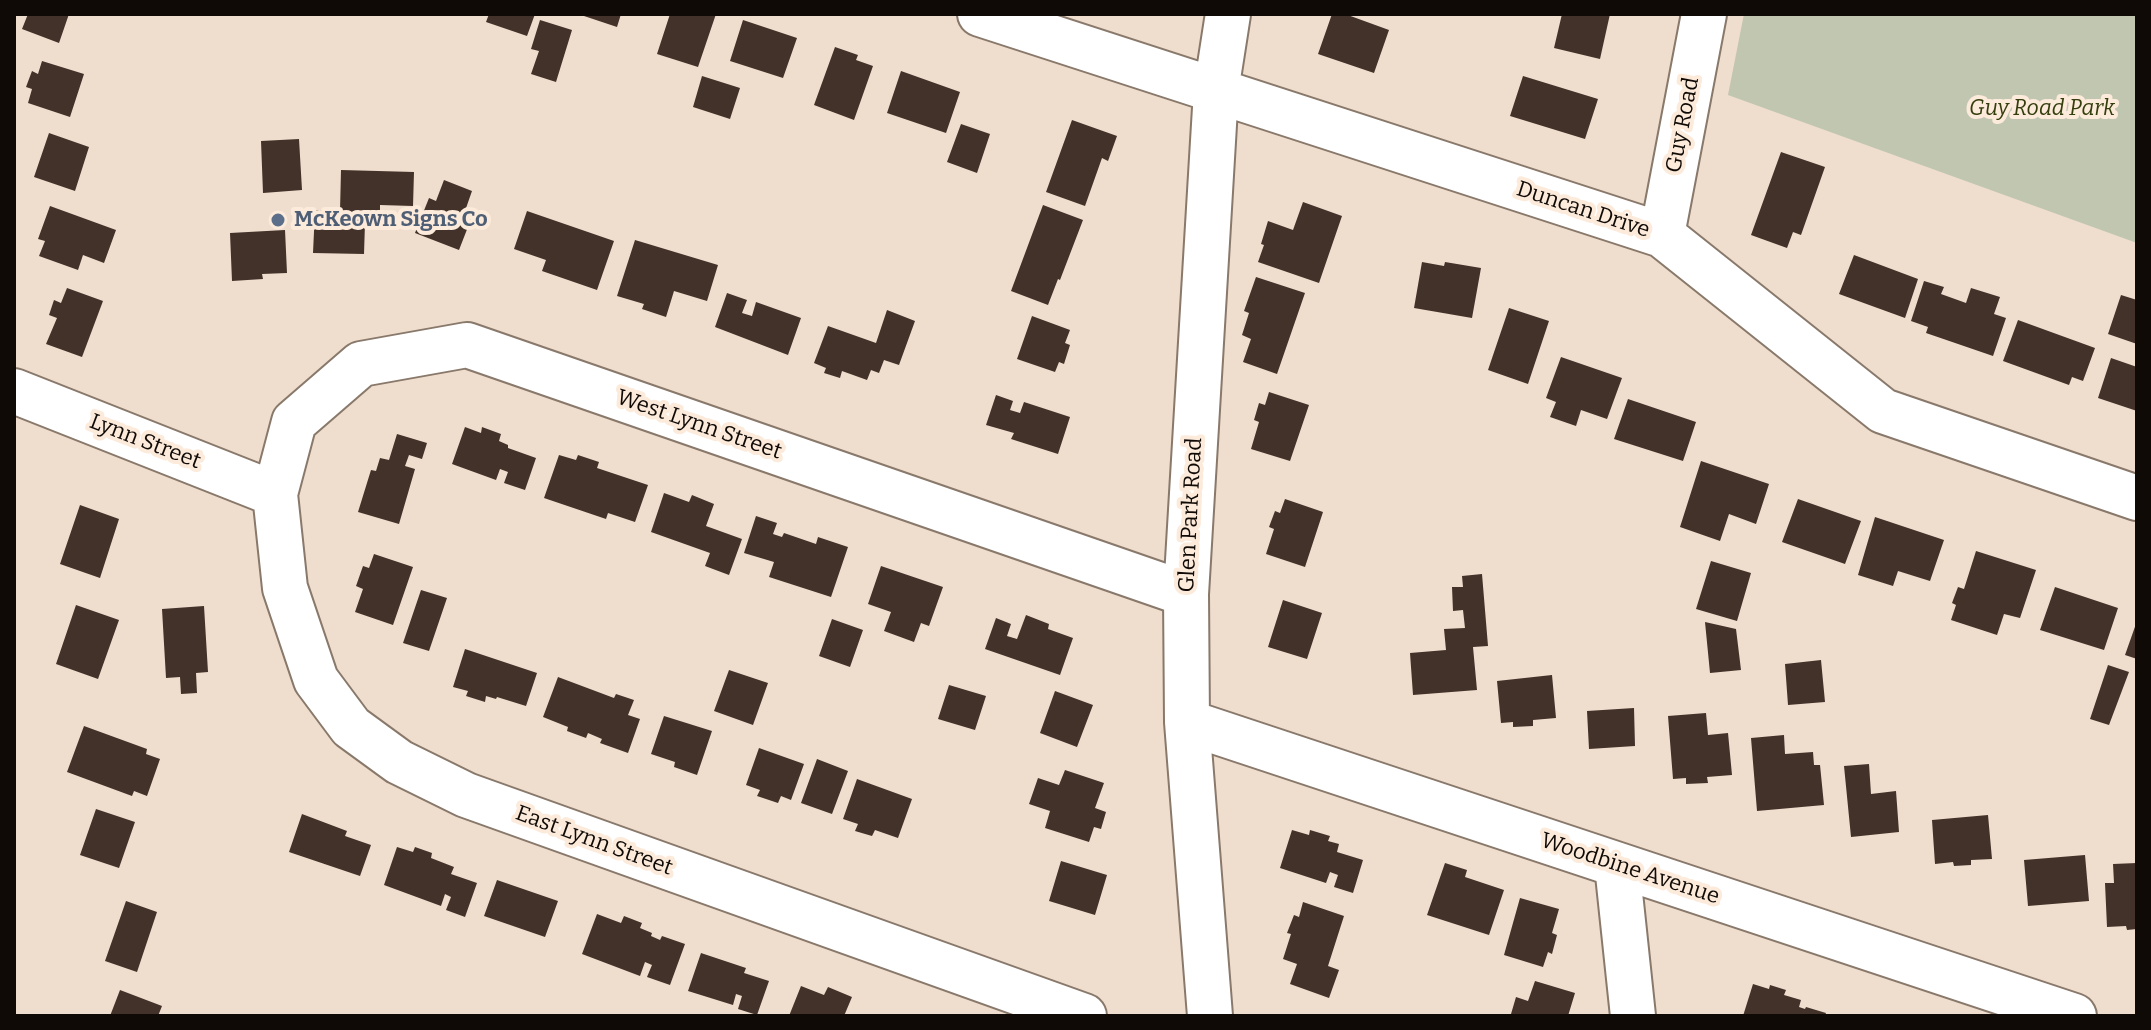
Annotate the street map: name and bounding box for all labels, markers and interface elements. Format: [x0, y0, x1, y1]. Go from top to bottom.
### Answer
street label: Guy Road [1661, 75, 1705, 175]
park label: Guy Road Park [1969, 96, 2115, 122]
street label: Duncan Drive [1513, 176, 1653, 244]
place label: McKeown Signs Co [294, 207, 488, 233]
marker: McKeown Signs Co [269, 211, 287, 229]
street label: West Lynn Street [613, 384, 785, 466]
street label: Lynn Street [86, 409, 204, 475]
street label: Glen Park Road [1174, 437, 1208, 593]
street label: East Lynn Street [512, 800, 676, 882]
street label: Woodbine Avenue [1537, 828, 1723, 910]

